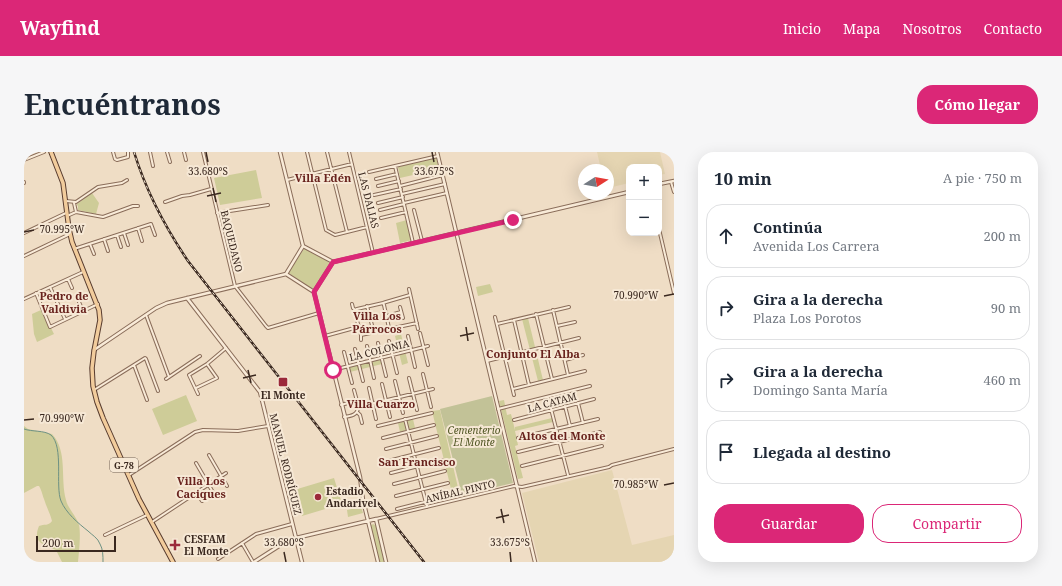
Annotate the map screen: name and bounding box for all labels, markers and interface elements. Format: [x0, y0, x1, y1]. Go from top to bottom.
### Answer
text: Wayfind [20, 15, 100, 41]
text: Inicio [783, 19, 821, 38]
text: Mapa [843, 19, 881, 38]
text: Nosotros [903, 19, 962, 38]
text: Contacto [984, 19, 1042, 38]
text: Encuéntranos [24, 85, 221, 123]
button: Cómo llegar [917, 85, 1038, 124]
text: 33.680°S [188, 164, 228, 178]
text: 33.675°S [414, 164, 454, 178]
north arrow [578, 164, 614, 200]
map controls [626, 164, 662, 236]
button: + [626, 164, 662, 200]
text: 10 min [714, 167, 772, 190]
text: A pie · 750 m [943, 169, 1022, 187]
district label: Villa Edén [295, 170, 352, 185]
street label: LAS DALIAS [355, 170, 383, 230]
button: − [626, 200, 662, 236]
street label: BAQUEDANO [218, 209, 246, 273]
route end [504, 211, 522, 229]
text: Continúa [753, 217, 823, 237]
text: 70.995°W [40, 222, 85, 236]
icon: ahead [715, 225, 737, 247]
text: 200 m [984, 227, 1021, 245]
text: Avenida Los Carrera [753, 237, 880, 255]
district label: Pedro de Valdivia [39, 288, 89, 316]
text: 70.990°W [614, 288, 659, 302]
text: Gira a la derecha [753, 289, 883, 309]
icon: right [715, 297, 737, 319]
text: 90 m [991, 299, 1021, 317]
district label: Villa Los Párrocos [352, 308, 402, 336]
text: Plaza Los Porotos [753, 309, 861, 327]
street label: LA COLONIA [347, 336, 411, 364]
district label: Conjunto El Alba [486, 346, 580, 361]
route start [324, 361, 342, 379]
text: Gira a la derecha [753, 361, 883, 381]
icon: right [715, 369, 737, 391]
text: 460 m [984, 371, 1021, 389]
marker: El Monte [277, 376, 289, 388]
text: Domingo Santa María [753, 381, 888, 399]
place label: El Monte [261, 388, 306, 402]
street label: LA CATAM [526, 389, 578, 415]
district label: Villa Cuarzo [347, 396, 415, 411]
text: 70.990°W [40, 411, 85, 425]
street label: MANUEL RODRÍGUEZ [267, 412, 305, 516]
park label: Cementerio El Monte [447, 423, 501, 449]
district label: Altos del Monte [519, 428, 606, 443]
icon: arrive [715, 441, 737, 463]
text: Llegada al destino [753, 442, 891, 462]
district label: San Francisco [379, 454, 456, 469]
road number: G-78 [110, 458, 138, 472]
district label: Villa Los Caciques [176, 473, 226, 501]
street label: ANÍBAL PINTO [424, 476, 496, 506]
text: 70.985°W [614, 477, 659, 491]
place label: Estadio Andarivel [326, 484, 377, 510]
marker: Estadio Andarivel [313, 492, 323, 502]
button: Guardar [714, 504, 864, 543]
button: Compartir [872, 504, 1022, 543]
place label: CESFAM El Monte [184, 532, 229, 558]
scale bar [36, 534, 116, 553]
text: 200 m [42, 535, 74, 550]
text: 33.680°S [264, 535, 304, 549]
text: 33.675°S [490, 535, 530, 549]
marker: CESFAM El Monte [169, 539, 181, 551]

